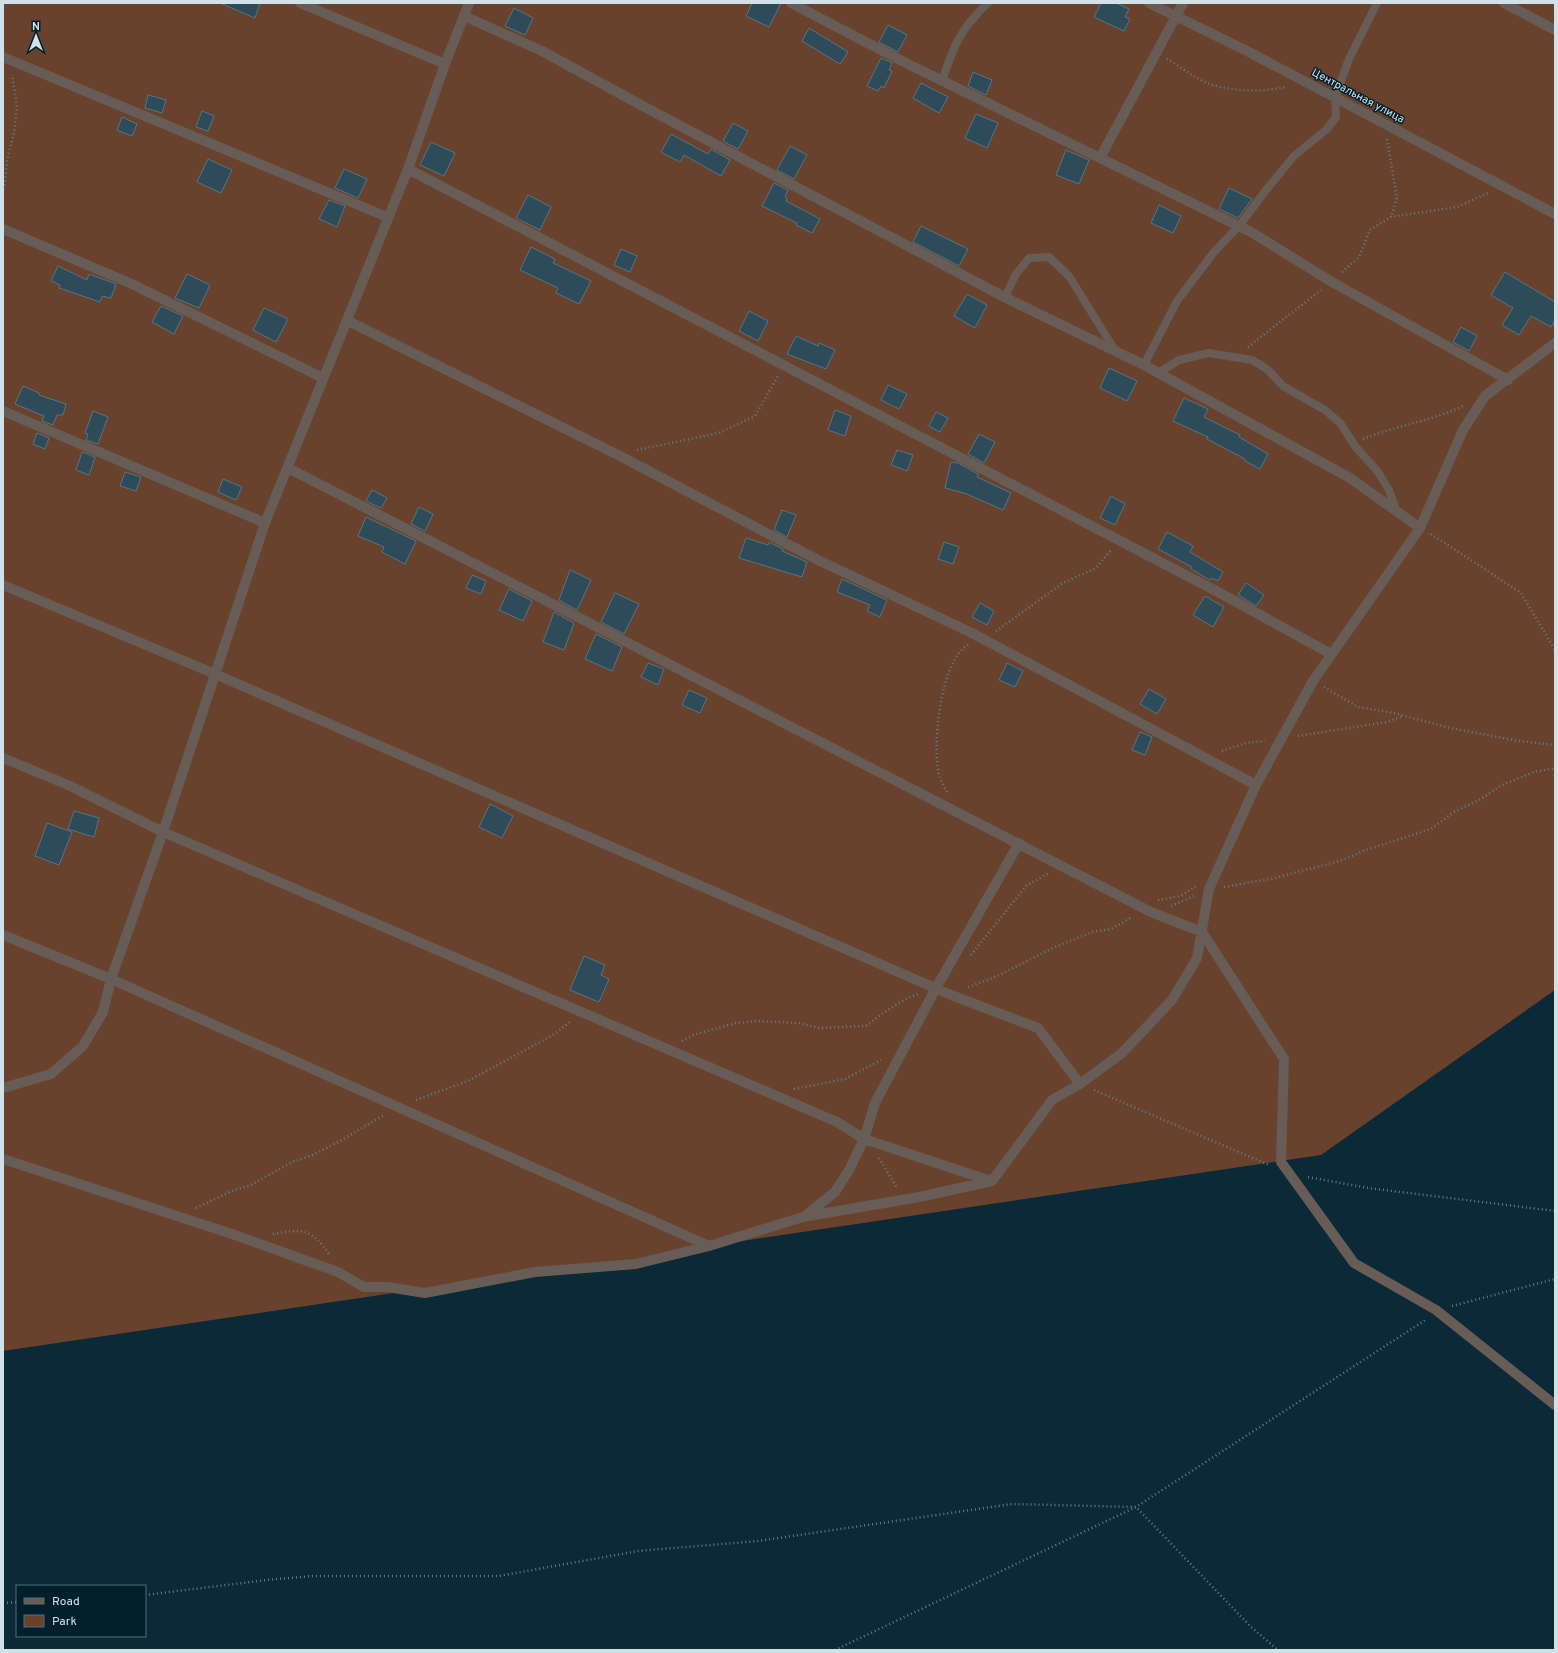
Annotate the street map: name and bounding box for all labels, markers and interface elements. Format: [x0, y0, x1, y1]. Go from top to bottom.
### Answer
north arrow [16, 16, 56, 56]
text: N [32, 20, 40, 34]
street label: Центральная улица [1309, 66, 1407, 127]
legend [16, 1585, 146, 1637]
text: Road [52, 1594, 80, 1610]
text: Park [52, 1614, 77, 1630]

